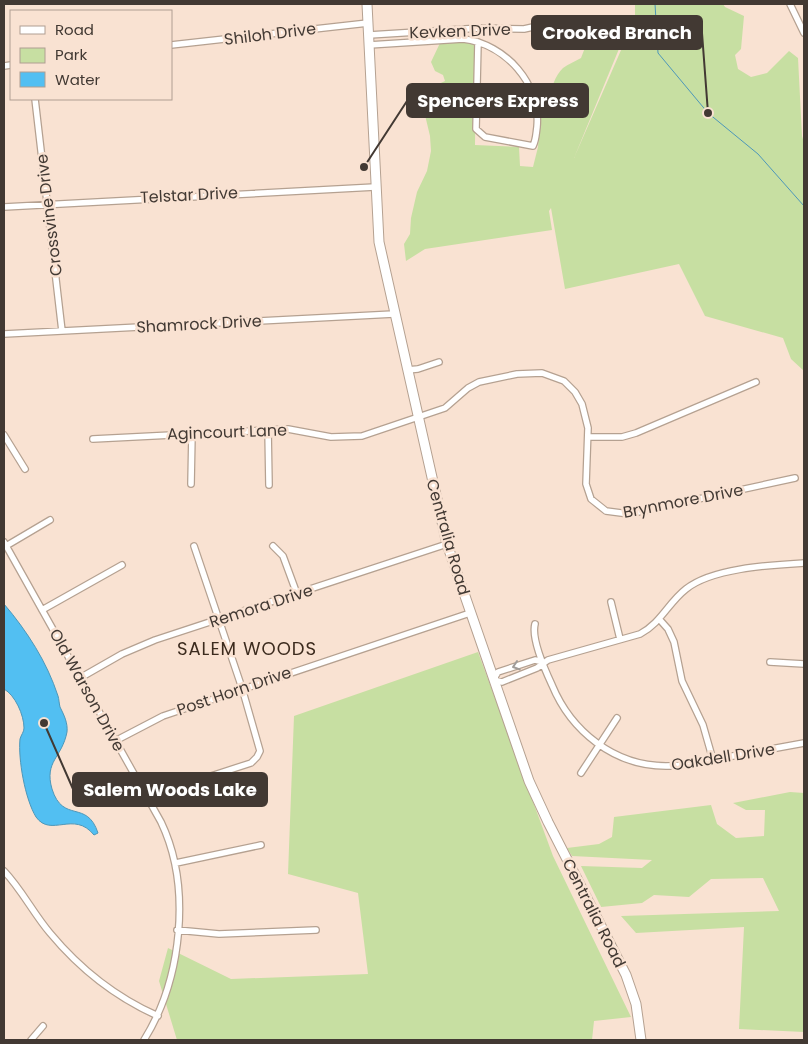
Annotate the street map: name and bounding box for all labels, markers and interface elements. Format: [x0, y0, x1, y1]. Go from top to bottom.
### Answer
legend [10, 10, 172, 100]
callout: Crooked Branch [532, 16, 702, 49]
street label: Shiloh Drive [223, 17, 317, 51]
street label: Kevken Drive [409, 18, 511, 44]
text: Road [55, 19, 94, 40]
text: Crooked Branch [542, 20, 692, 45]
text: Park [55, 44, 87, 65]
text: Water [55, 69, 101, 90]
callout: Spencers Express [407, 84, 588, 117]
text: Spencers Express [417, 88, 579, 113]
street label: Crossvine Drive [30, 153, 68, 277]
street label: Telstar Drive [140, 181, 239, 209]
street label: Shamrock Drive [136, 309, 262, 339]
street label: Agincourt Lane [167, 418, 287, 446]
street label: Centralia Road [420, 476, 476, 598]
street label: Brynmore Drive [621, 478, 745, 524]
street label: Remora Drive [206, 578, 316, 634]
street label: Old Warson Drive [44, 624, 130, 756]
district label: SALEM WOODS [177, 636, 317, 661]
one-way arrow [512, 660, 521, 670]
street label: Post Horn Drive [174, 661, 294, 721]
street label: Oakdell Drive [670, 737, 777, 777]
callout: Salem Woods Lake [73, 773, 267, 806]
text: Salem Woods Lake [83, 777, 257, 802]
street label: Centralia Road [557, 854, 631, 972]

